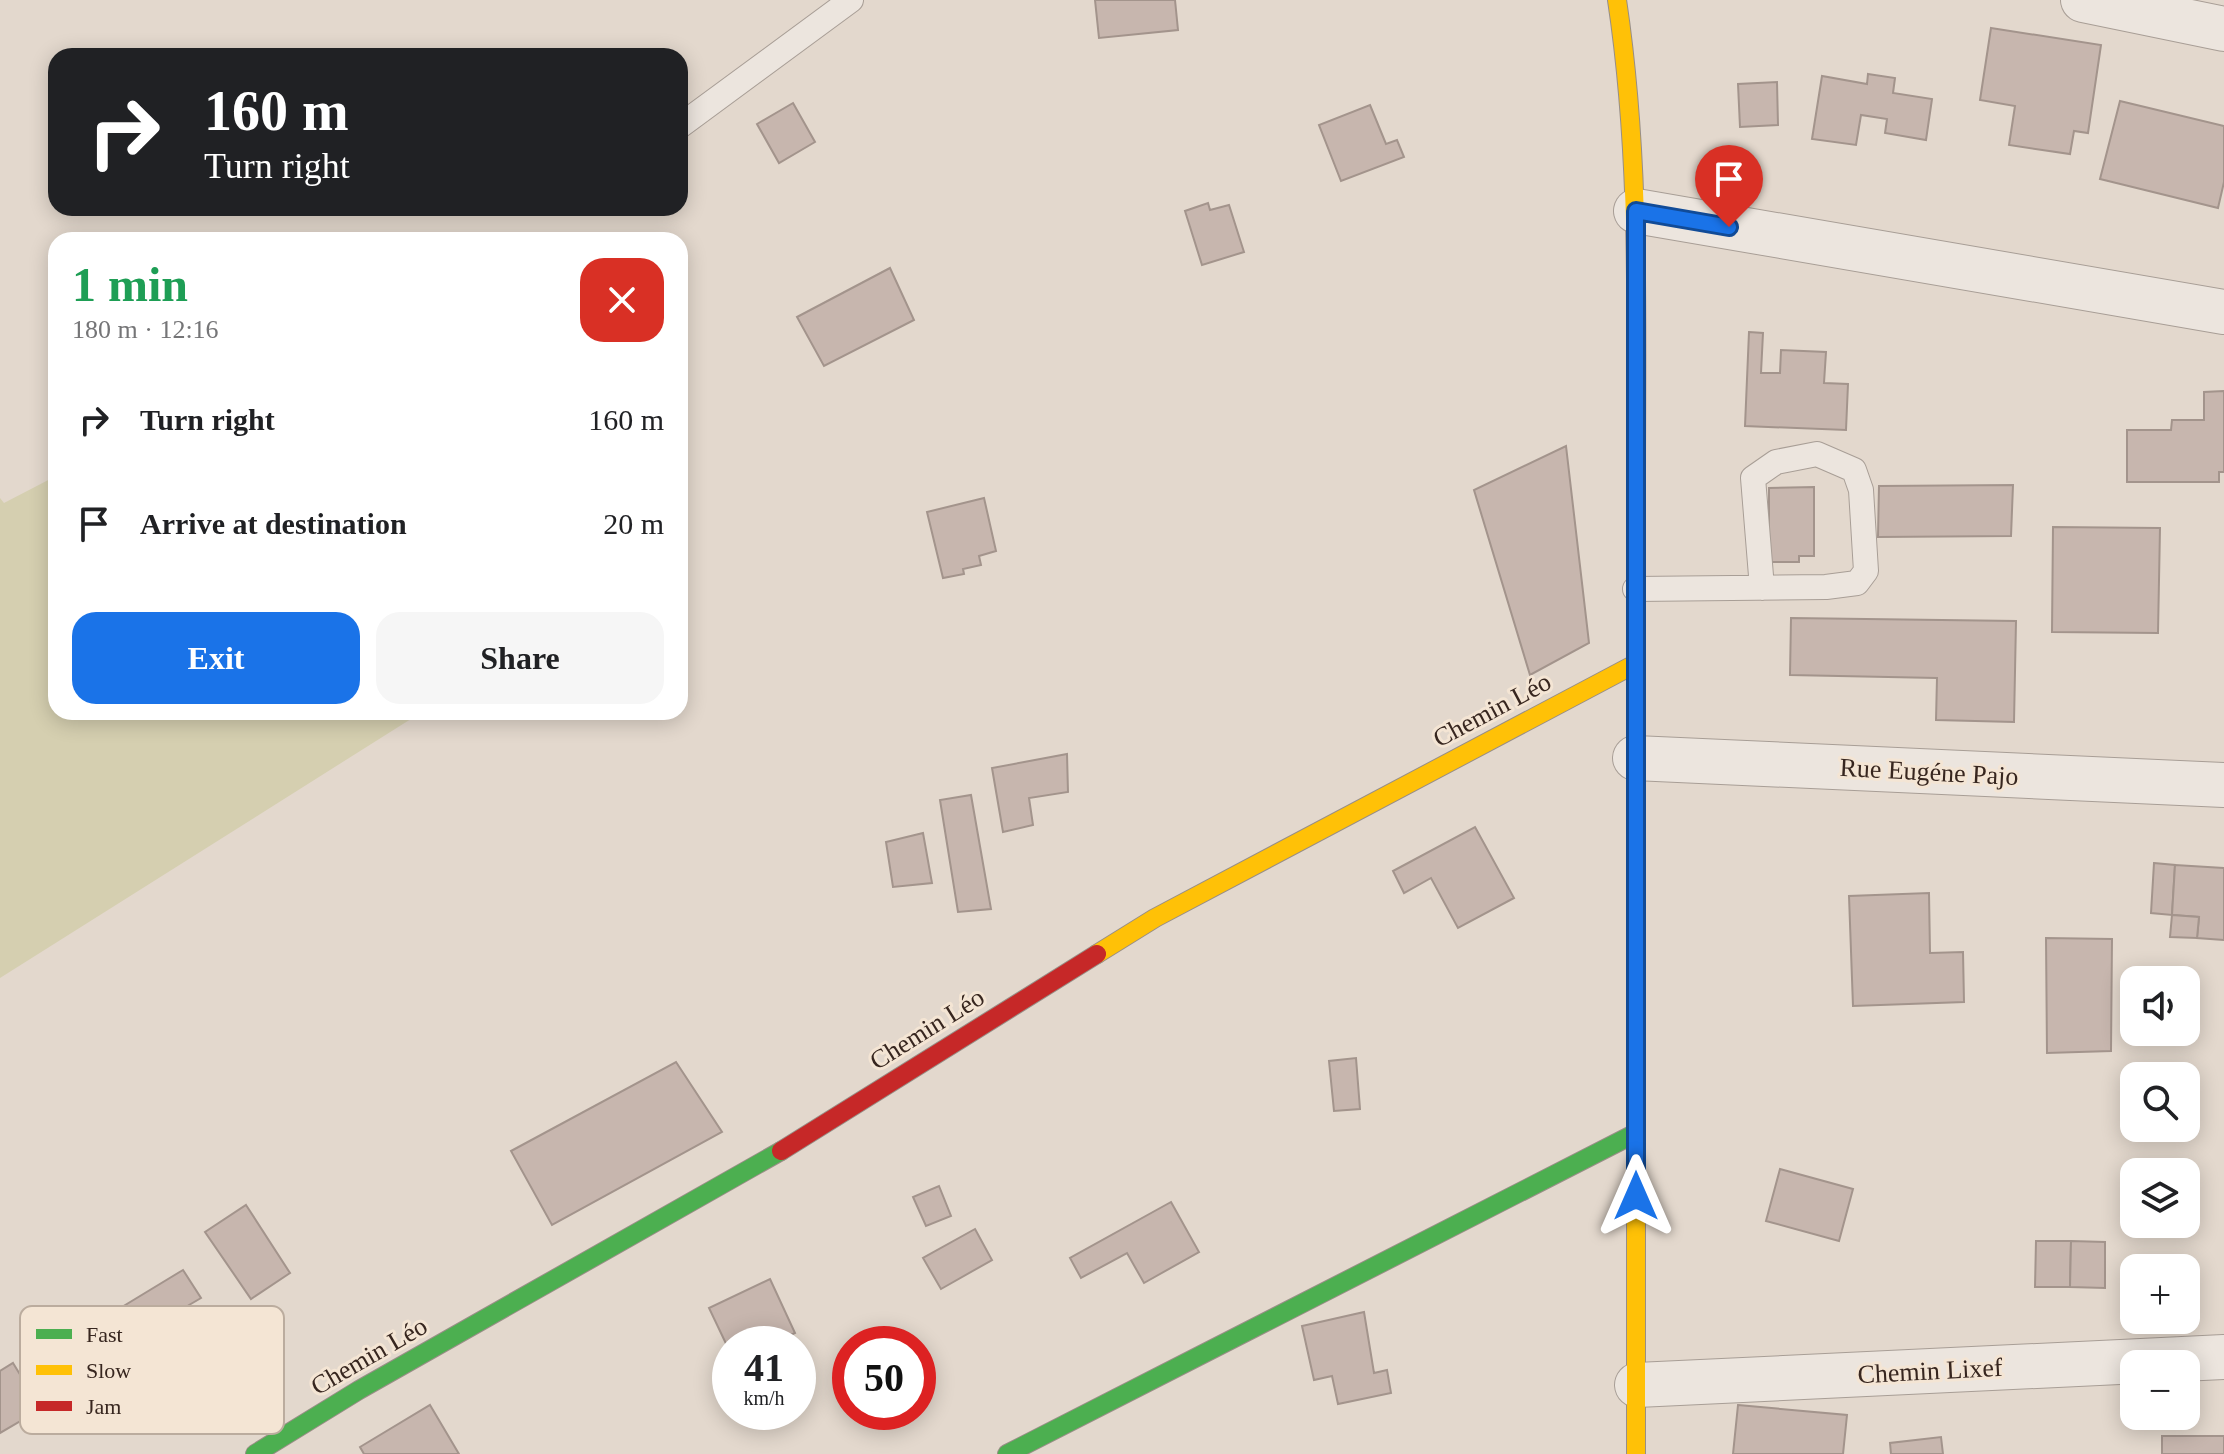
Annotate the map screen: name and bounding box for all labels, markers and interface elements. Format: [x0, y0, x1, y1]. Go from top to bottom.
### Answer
icon: right [72, 80, 176, 184]
text: 160 m [204, 80, 349, 142]
pin [1695, 145, 1763, 227]
text: Turn right [204, 146, 350, 186]
icon: arrive [1707, 157, 1751, 201]
text: 1 min [72, 258, 188, 311]
button: close [580, 258, 664, 342]
text: 180 m · 12:16 [72, 315, 219, 344]
icon: right [72, 398, 116, 442]
text: Turn right [140, 403, 275, 436]
text: 160 m [588, 403, 664, 436]
icon: arrive [72, 502, 116, 546]
text: Arrive at destination [140, 507, 407, 540]
text: 20 m [603, 507, 664, 540]
button: Exit [72, 612, 360, 704]
button: Share [376, 612, 664, 704]
street label: Chemin Léo [1428, 667, 1556, 753]
street label: Rue Eugéne Pajo [1839, 753, 2019, 791]
map controls [2120, 966, 2200, 1430]
button: sound [2120, 966, 2200, 1046]
street label: Chemin Léo [865, 982, 989, 1076]
button: search [2120, 1062, 2200, 1142]
position arrow [1594, 1154, 1678, 1238]
button: layers [2120, 1158, 2200, 1238]
button: + [2120, 1254, 2200, 1334]
legend [20, 1306, 284, 1434]
street label: Chemin Léo [306, 1311, 432, 1401]
text: Fast [86, 1322, 123, 1347]
speed limit sign: 50 [832, 1326, 936, 1430]
text: 41 [744, 1345, 784, 1390]
button: − [2120, 1350, 2200, 1430]
street label: Chemin Lixef [1857, 1353, 2004, 1389]
text: Slow [86, 1358, 131, 1383]
text: km/h [743, 1387, 785, 1409]
text: Jam [86, 1394, 121, 1419]

